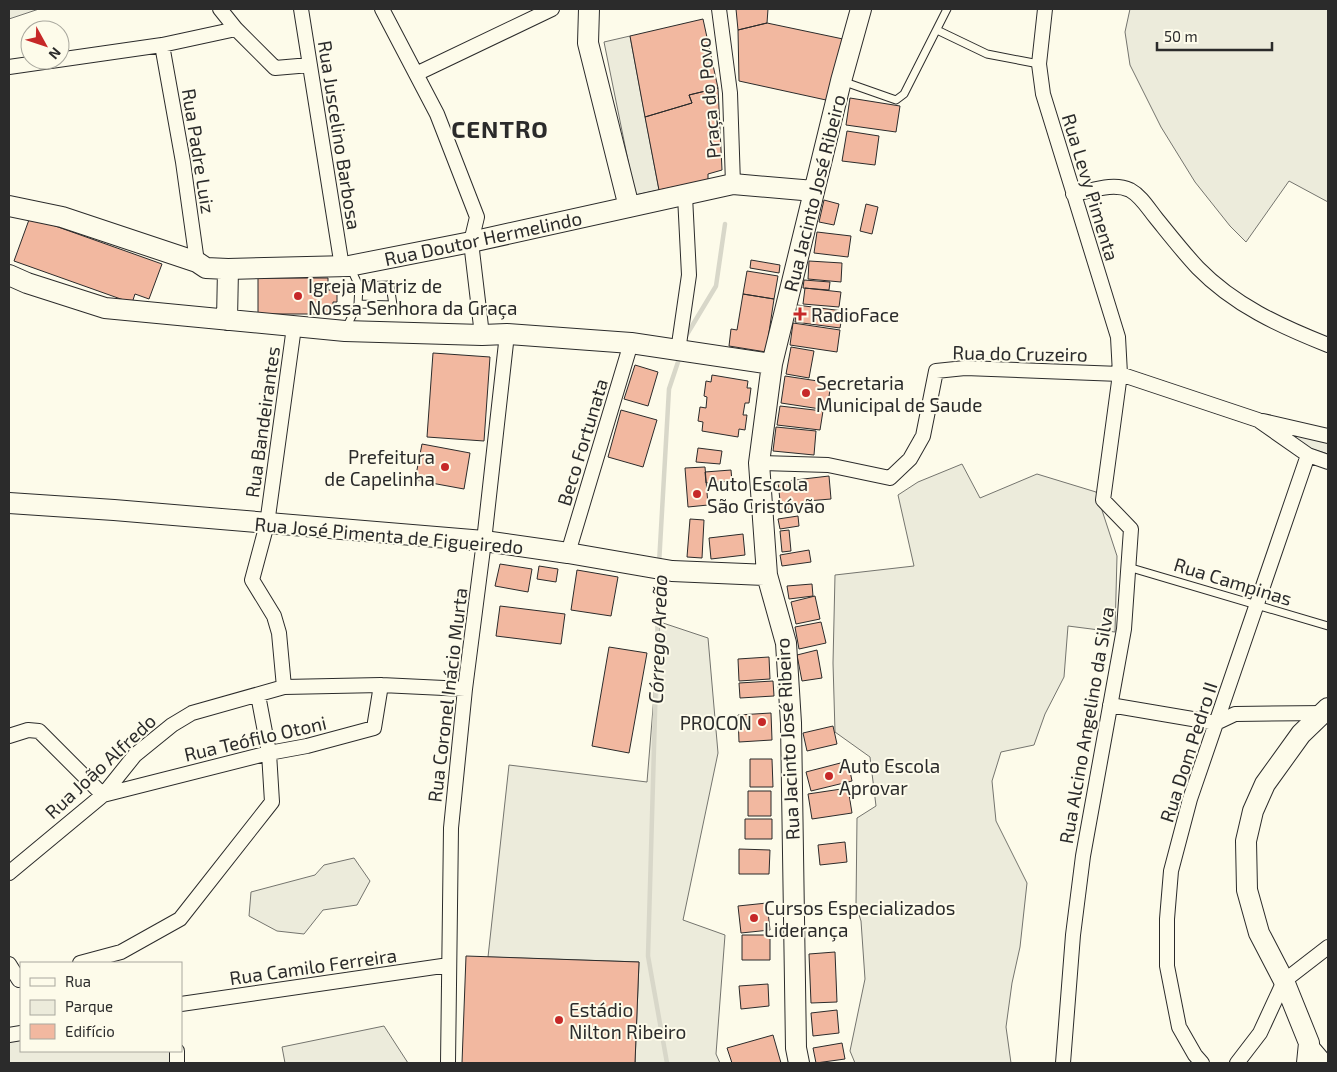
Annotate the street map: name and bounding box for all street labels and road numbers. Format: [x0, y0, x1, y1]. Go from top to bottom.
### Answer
street label: Praça do Povo [691, 36, 726, 160]
street label: Rua Juscelino Barbosa [314, 39, 366, 231]
street label: Rua Padre Luiz [178, 87, 220, 215]
street label: Rua Jacinto José Ribeiro [778, 92, 850, 294]
street label: Rua Levy Pimenta [1058, 111, 1124, 263]
street label: Rua Doutor Hermelindo [382, 206, 584, 270]
street label: Rua do Cruzeiro [952, 340, 1088, 366]
street label: Rua Bandeirantes [240, 345, 284, 499]
street label: Beco Fortunata [552, 376, 612, 508]
street label: Rua José Pimenta de Figueiredo [254, 512, 524, 558]
street label: Rua Campinas [1171, 552, 1295, 610]
street label: Rua Coronel Inácio Murta [422, 586, 472, 804]
street label: Rua Alcino Angelino da Silva [1054, 605, 1118, 845]
street label: Rua Jacinto José Ribeiro [770, 637, 804, 841]
street label: Rua Dom Pedro II [1154, 679, 1222, 825]
street label: Rua João Alfredo [40, 709, 160, 823]
street label: Rua Teófilo Otoni [182, 710, 328, 766]
street label: Rua Camilo Ferreira [228, 943, 398, 989]

